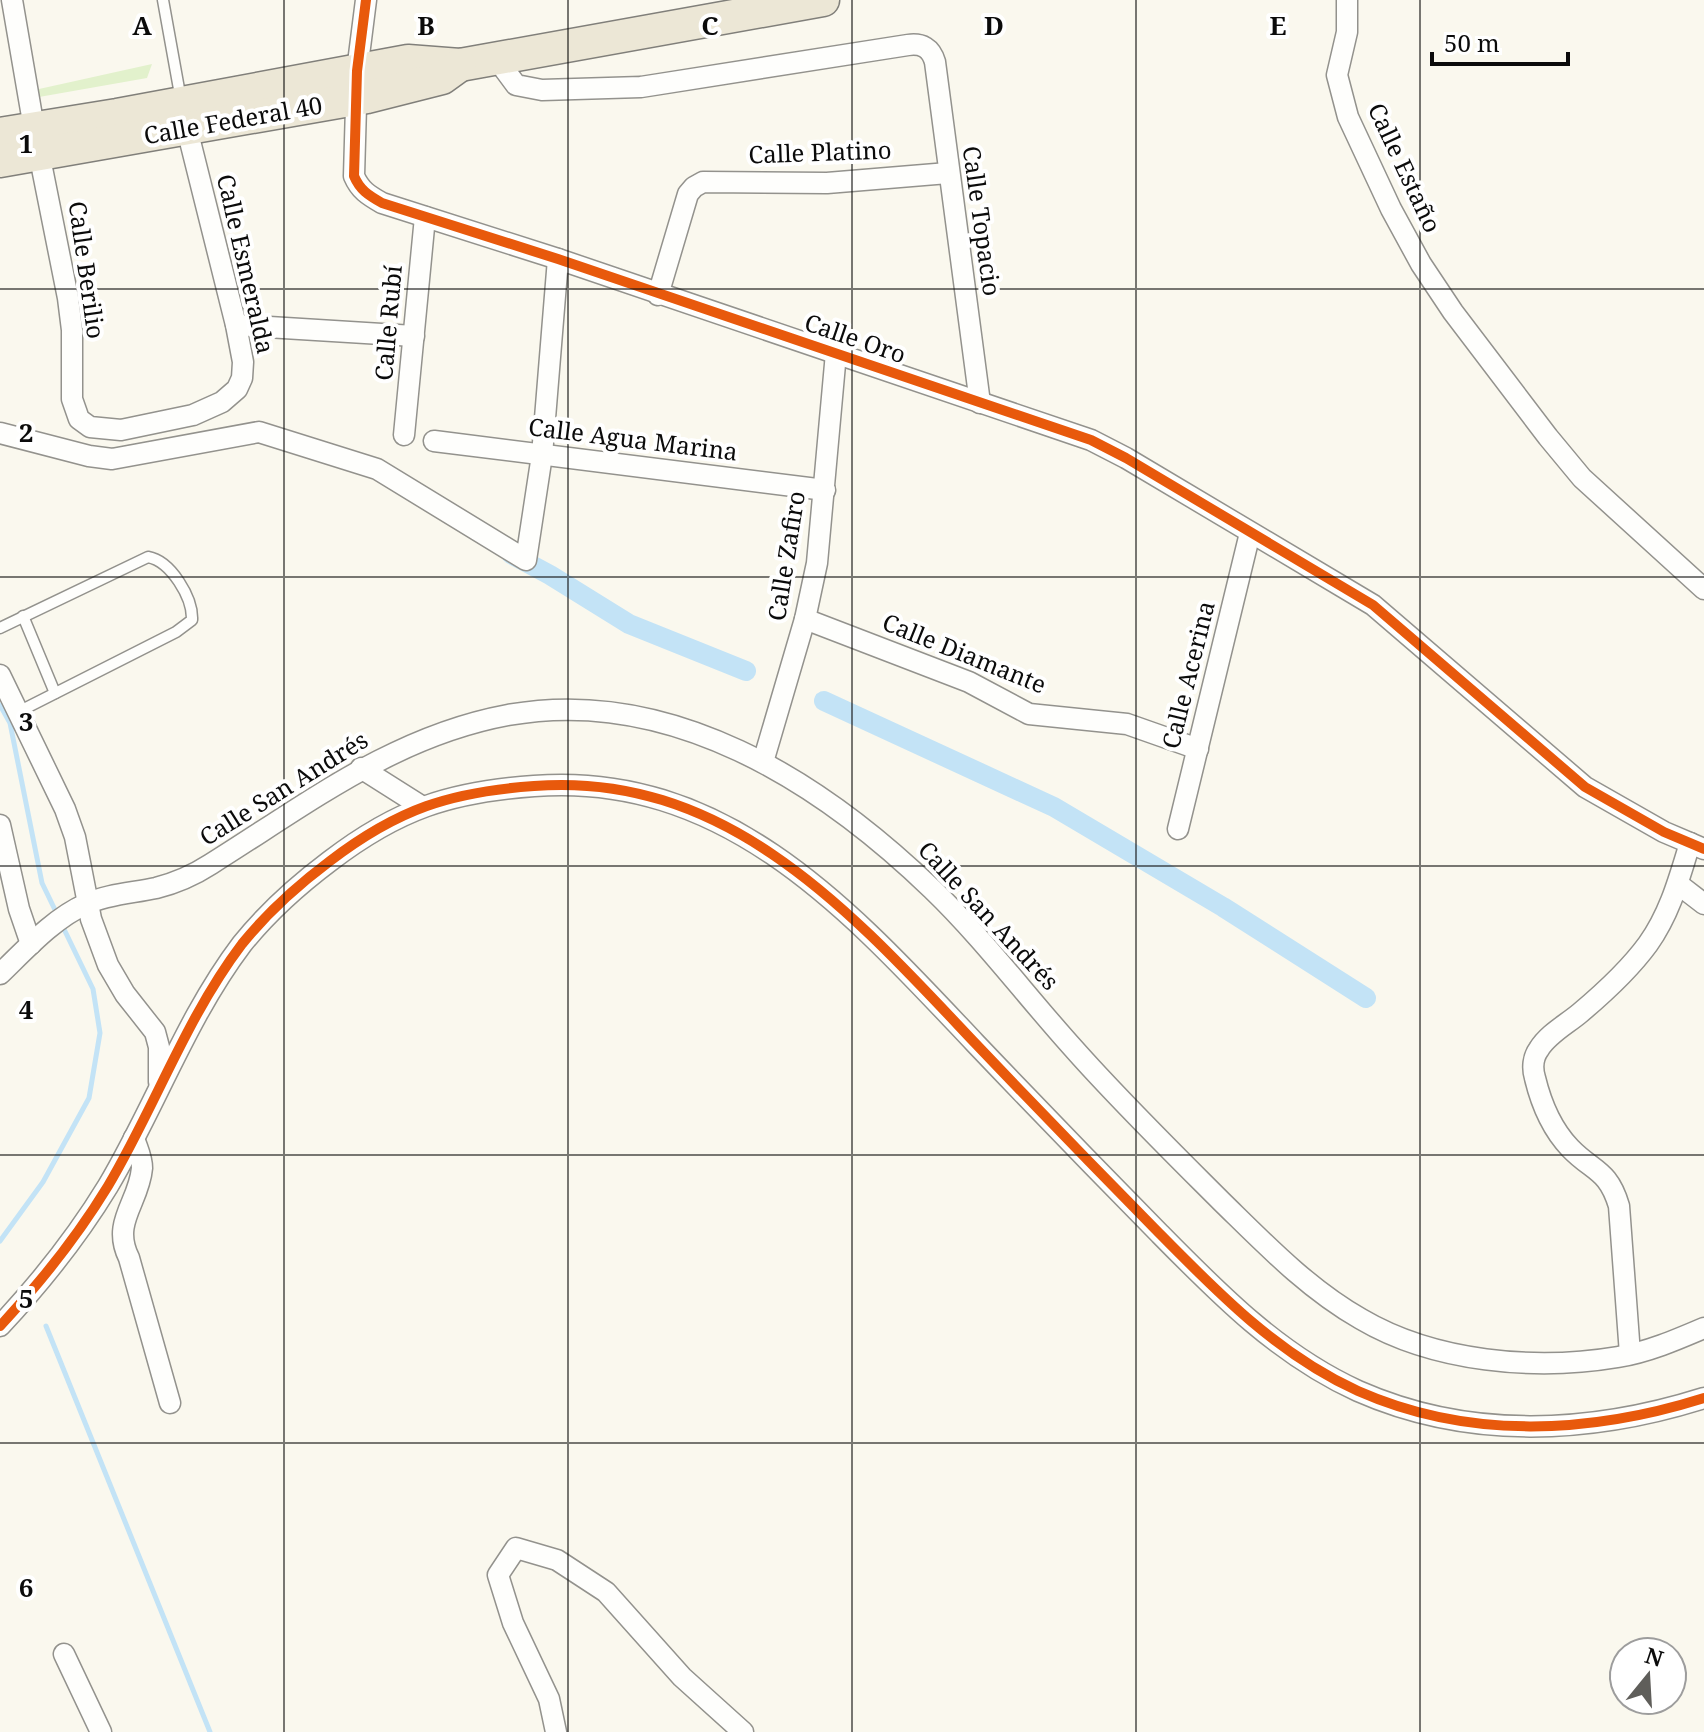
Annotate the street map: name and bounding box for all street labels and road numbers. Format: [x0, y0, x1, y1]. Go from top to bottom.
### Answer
street label: Calle Federal 40 [141, 88, 325, 151]
street label: Calle Estaño [1361, 97, 1450, 237]
street label: Calle Platino [748, 133, 892, 170]
street label: Calle Topacio [956, 144, 1009, 298]
street label: Calle Esmeralda [210, 171, 283, 357]
street label: Calle Berilio [61, 199, 113, 341]
street label: Calle Rubí [366, 264, 409, 382]
street label: Calle Oro [800, 305, 911, 370]
street label: Calle Agua Marina [527, 409, 740, 468]
street label: Calle Zafiro [759, 488, 812, 623]
street label: Calle Acerina [1153, 597, 1222, 752]
street label: Calle Diamante [878, 605, 1051, 700]
street label: Calle San Andrés [193, 723, 374, 853]
street label: Calle San Andrés [911, 833, 1067, 997]

